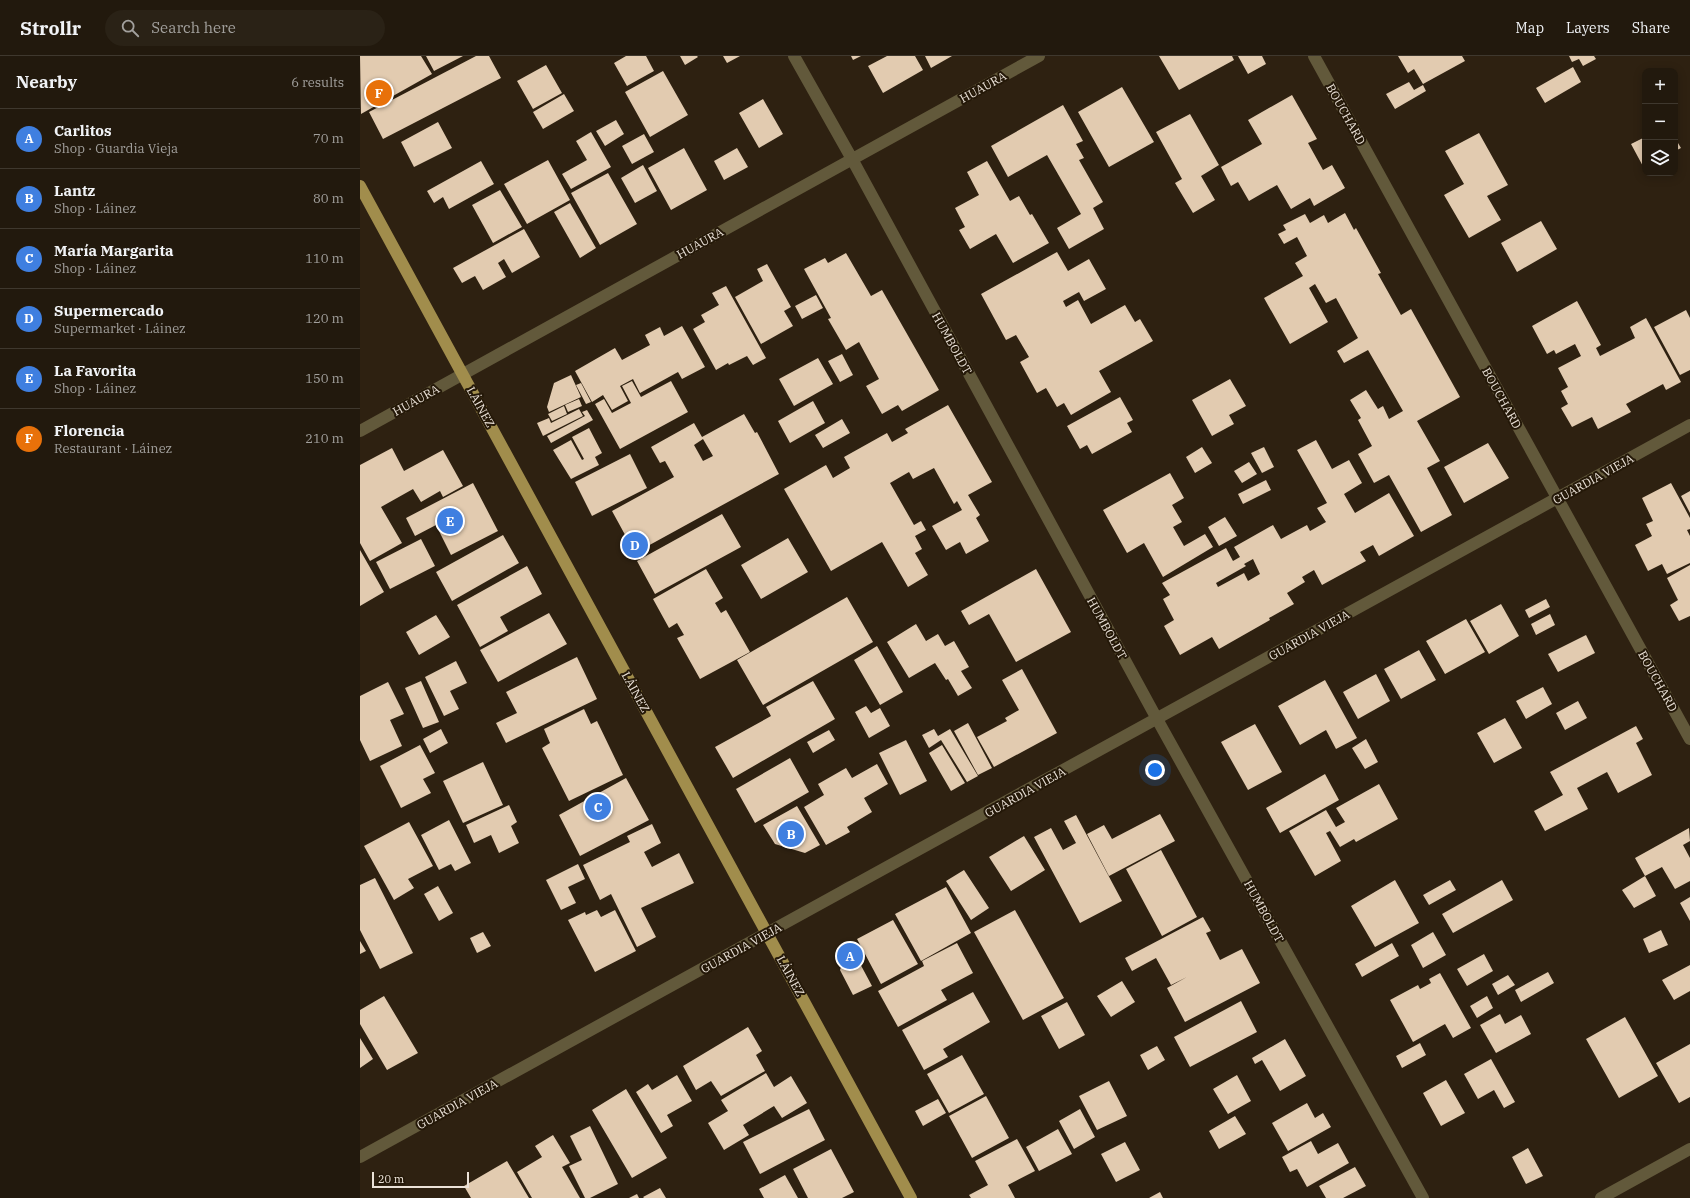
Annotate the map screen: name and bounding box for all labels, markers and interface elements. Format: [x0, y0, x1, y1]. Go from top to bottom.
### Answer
search box [105, 10, 385, 46]
text: Strollr [20, 16, 81, 40]
icon: search [119, 17, 141, 39]
text: Search here [151, 18, 236, 37]
text: Map [1516, 19, 1544, 37]
text: Layers [1566, 19, 1610, 37]
text: Share [1632, 19, 1670, 37]
street label: HUAURA [957, 68, 1010, 106]
map controls [1642, 68, 1678, 176]
button: + [1642, 68, 1678, 104]
text: Nearby [16, 71, 77, 93]
text: 6 results [291, 74, 344, 91]
pin: F [366, 78, 392, 108]
street label: BOUCHARD [1323, 81, 1369, 147]
button: − [1642, 104, 1678, 140]
text: Carlitos [54, 121, 112, 140]
text: A [24, 130, 34, 147]
text: 70 m [313, 130, 344, 147]
text: Shop · Guardia Vieja [54, 140, 178, 157]
button: layers [1642, 140, 1678, 176]
text: Lantz [54, 181, 95, 200]
text: B [24, 190, 34, 207]
text: 80 m [313, 190, 344, 207]
text: Shop · Láinez [54, 200, 136, 217]
street label: HUAURA [674, 224, 727, 262]
text: María Margarita [54, 241, 174, 260]
text: C [25, 250, 33, 267]
text: 110 m [305, 250, 344, 267]
text: Shop · Láinez [54, 260, 136, 277]
text: Supermercado [54, 301, 164, 320]
street label: HUMBOLDT [929, 309, 975, 377]
text: D [24, 310, 34, 327]
text: 120 m [305, 310, 344, 327]
text: Supermarket · Láinez [54, 320, 186, 337]
text: La Favorita [54, 361, 136, 380]
street label: BOUCHARD [1479, 365, 1525, 431]
text: E [25, 370, 33, 387]
text: 150 m [305, 370, 344, 387]
text: Shop · Láinez [54, 380, 136, 397]
street label: HUAURA [390, 381, 443, 419]
street label: LÁINEZ [464, 384, 498, 430]
text: Florencia [54, 421, 125, 440]
text: F [25, 430, 33, 447]
text: 210 m [305, 430, 344, 447]
text: Restaurant · Láinez [54, 440, 172, 457]
street label: GUARDIA VIEJA [1550, 450, 1637, 507]
pin: E [437, 506, 463, 536]
pin: D [622, 530, 648, 560]
street label: HUMBOLDT [1084, 594, 1130, 662]
street label: GUARDIA VIEJA [1266, 606, 1353, 663]
street label: BOUCHARD [1635, 648, 1681, 714]
street label: LÁINEZ [619, 669, 653, 715]
your location [1145, 760, 1165, 780]
street label: GUARDIA VIEJA [982, 763, 1069, 820]
pin: C [585, 792, 611, 822]
pin: B [778, 819, 804, 849]
street label: HUMBOLDT [1241, 877, 1287, 945]
street label: GUARDIA VIEJA [698, 919, 785, 976]
pin: A [837, 941, 863, 971]
street label: LÁINEZ [774, 953, 808, 999]
street label: GUARDIA VIEJA [414, 1075, 501, 1132]
scale bar [372, 1170, 469, 1189]
text: 20 m [378, 1172, 404, 1186]

